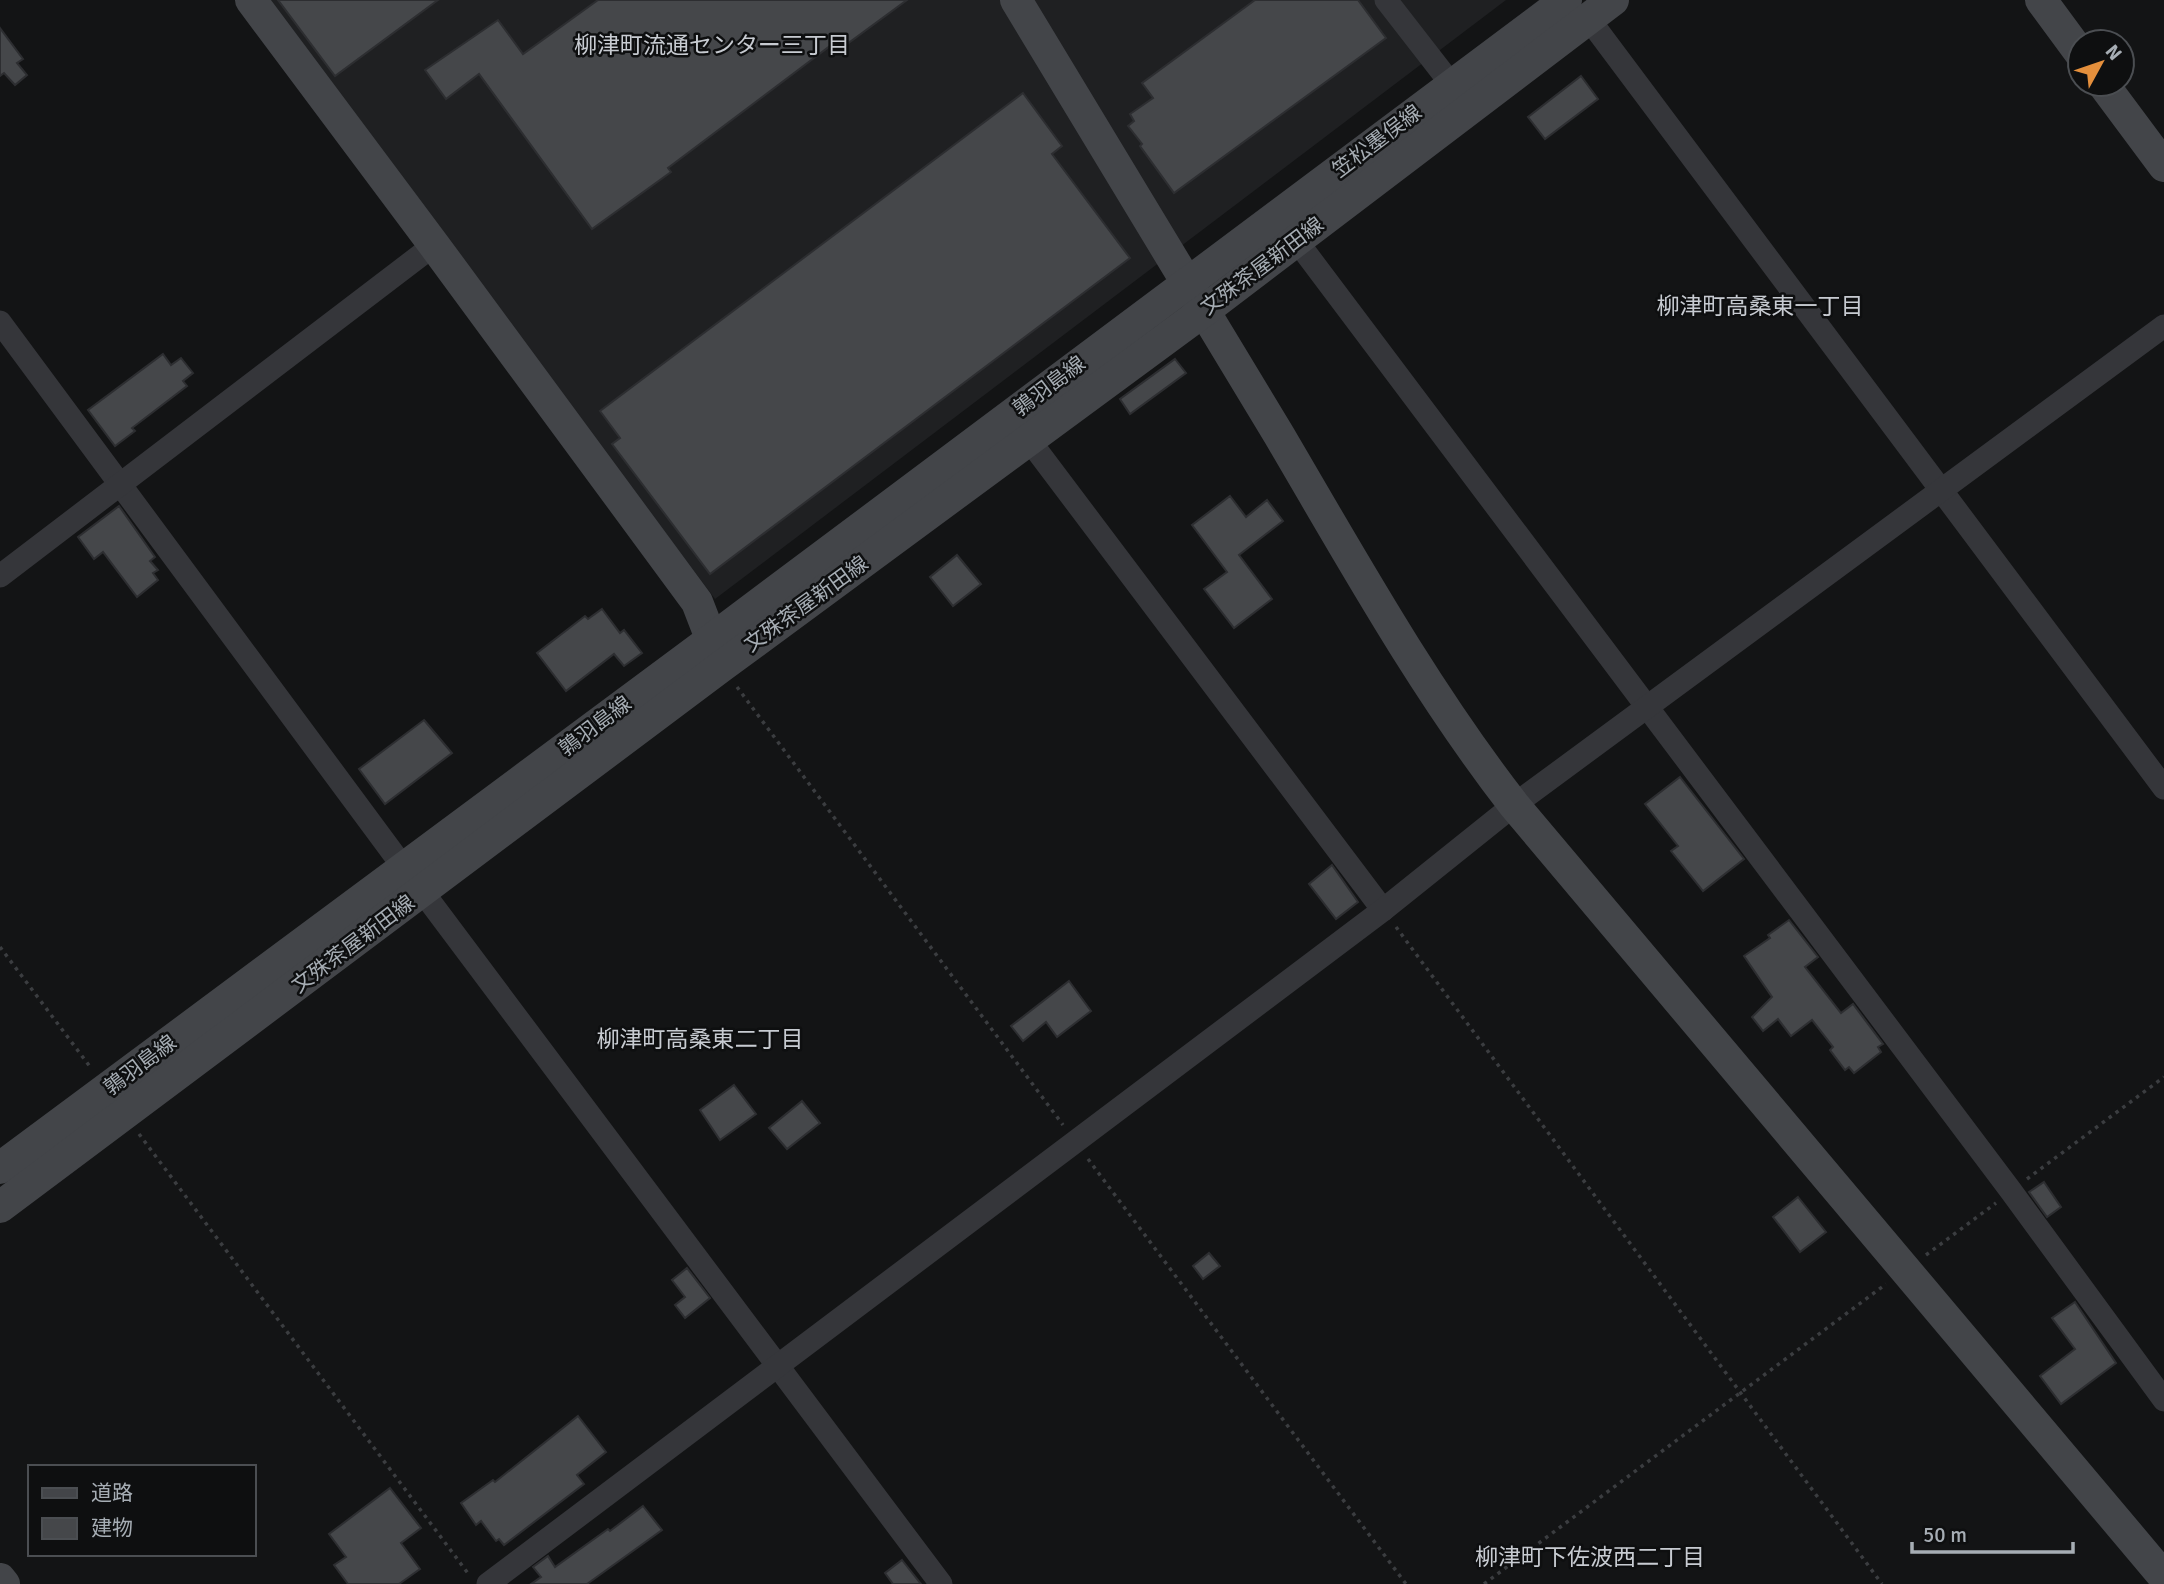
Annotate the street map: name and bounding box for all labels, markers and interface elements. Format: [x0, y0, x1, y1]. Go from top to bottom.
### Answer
north arrow [2066, 28, 2136, 98]
district label: 柳津町流通センター三丁目 [574, 31, 850, 60]
text: N [2100, 40, 2127, 65]
street label: 笠松墨俣線 [1327, 99, 1427, 183]
street label: 文殊茶屋新田線 [1195, 211, 1329, 321]
district label: 柳津町高桑東一丁目 [1657, 292, 1864, 321]
street label: 鶉羽島線 [1008, 350, 1090, 422]
street label: 文殊茶屋新田線 [739, 550, 873, 658]
street label: 鶉羽島線 [554, 690, 636, 762]
street label: 文殊茶屋新田線 [286, 889, 420, 999]
district label: 柳津町高桑東二丁目 [597, 1025, 804, 1054]
street label: 鶉羽島線 [99, 1029, 181, 1101]
legend [28, 1465, 256, 1556]
text: 道路 [91, 1480, 133, 1506]
scale bar [1912, 1510, 2073, 1554]
text: 建物 [91, 1515, 133, 1541]
text: 50 m [1923, 1522, 1967, 1548]
district label: 柳津町下佐波西二丁目 [1475, 1543, 1705, 1572]

